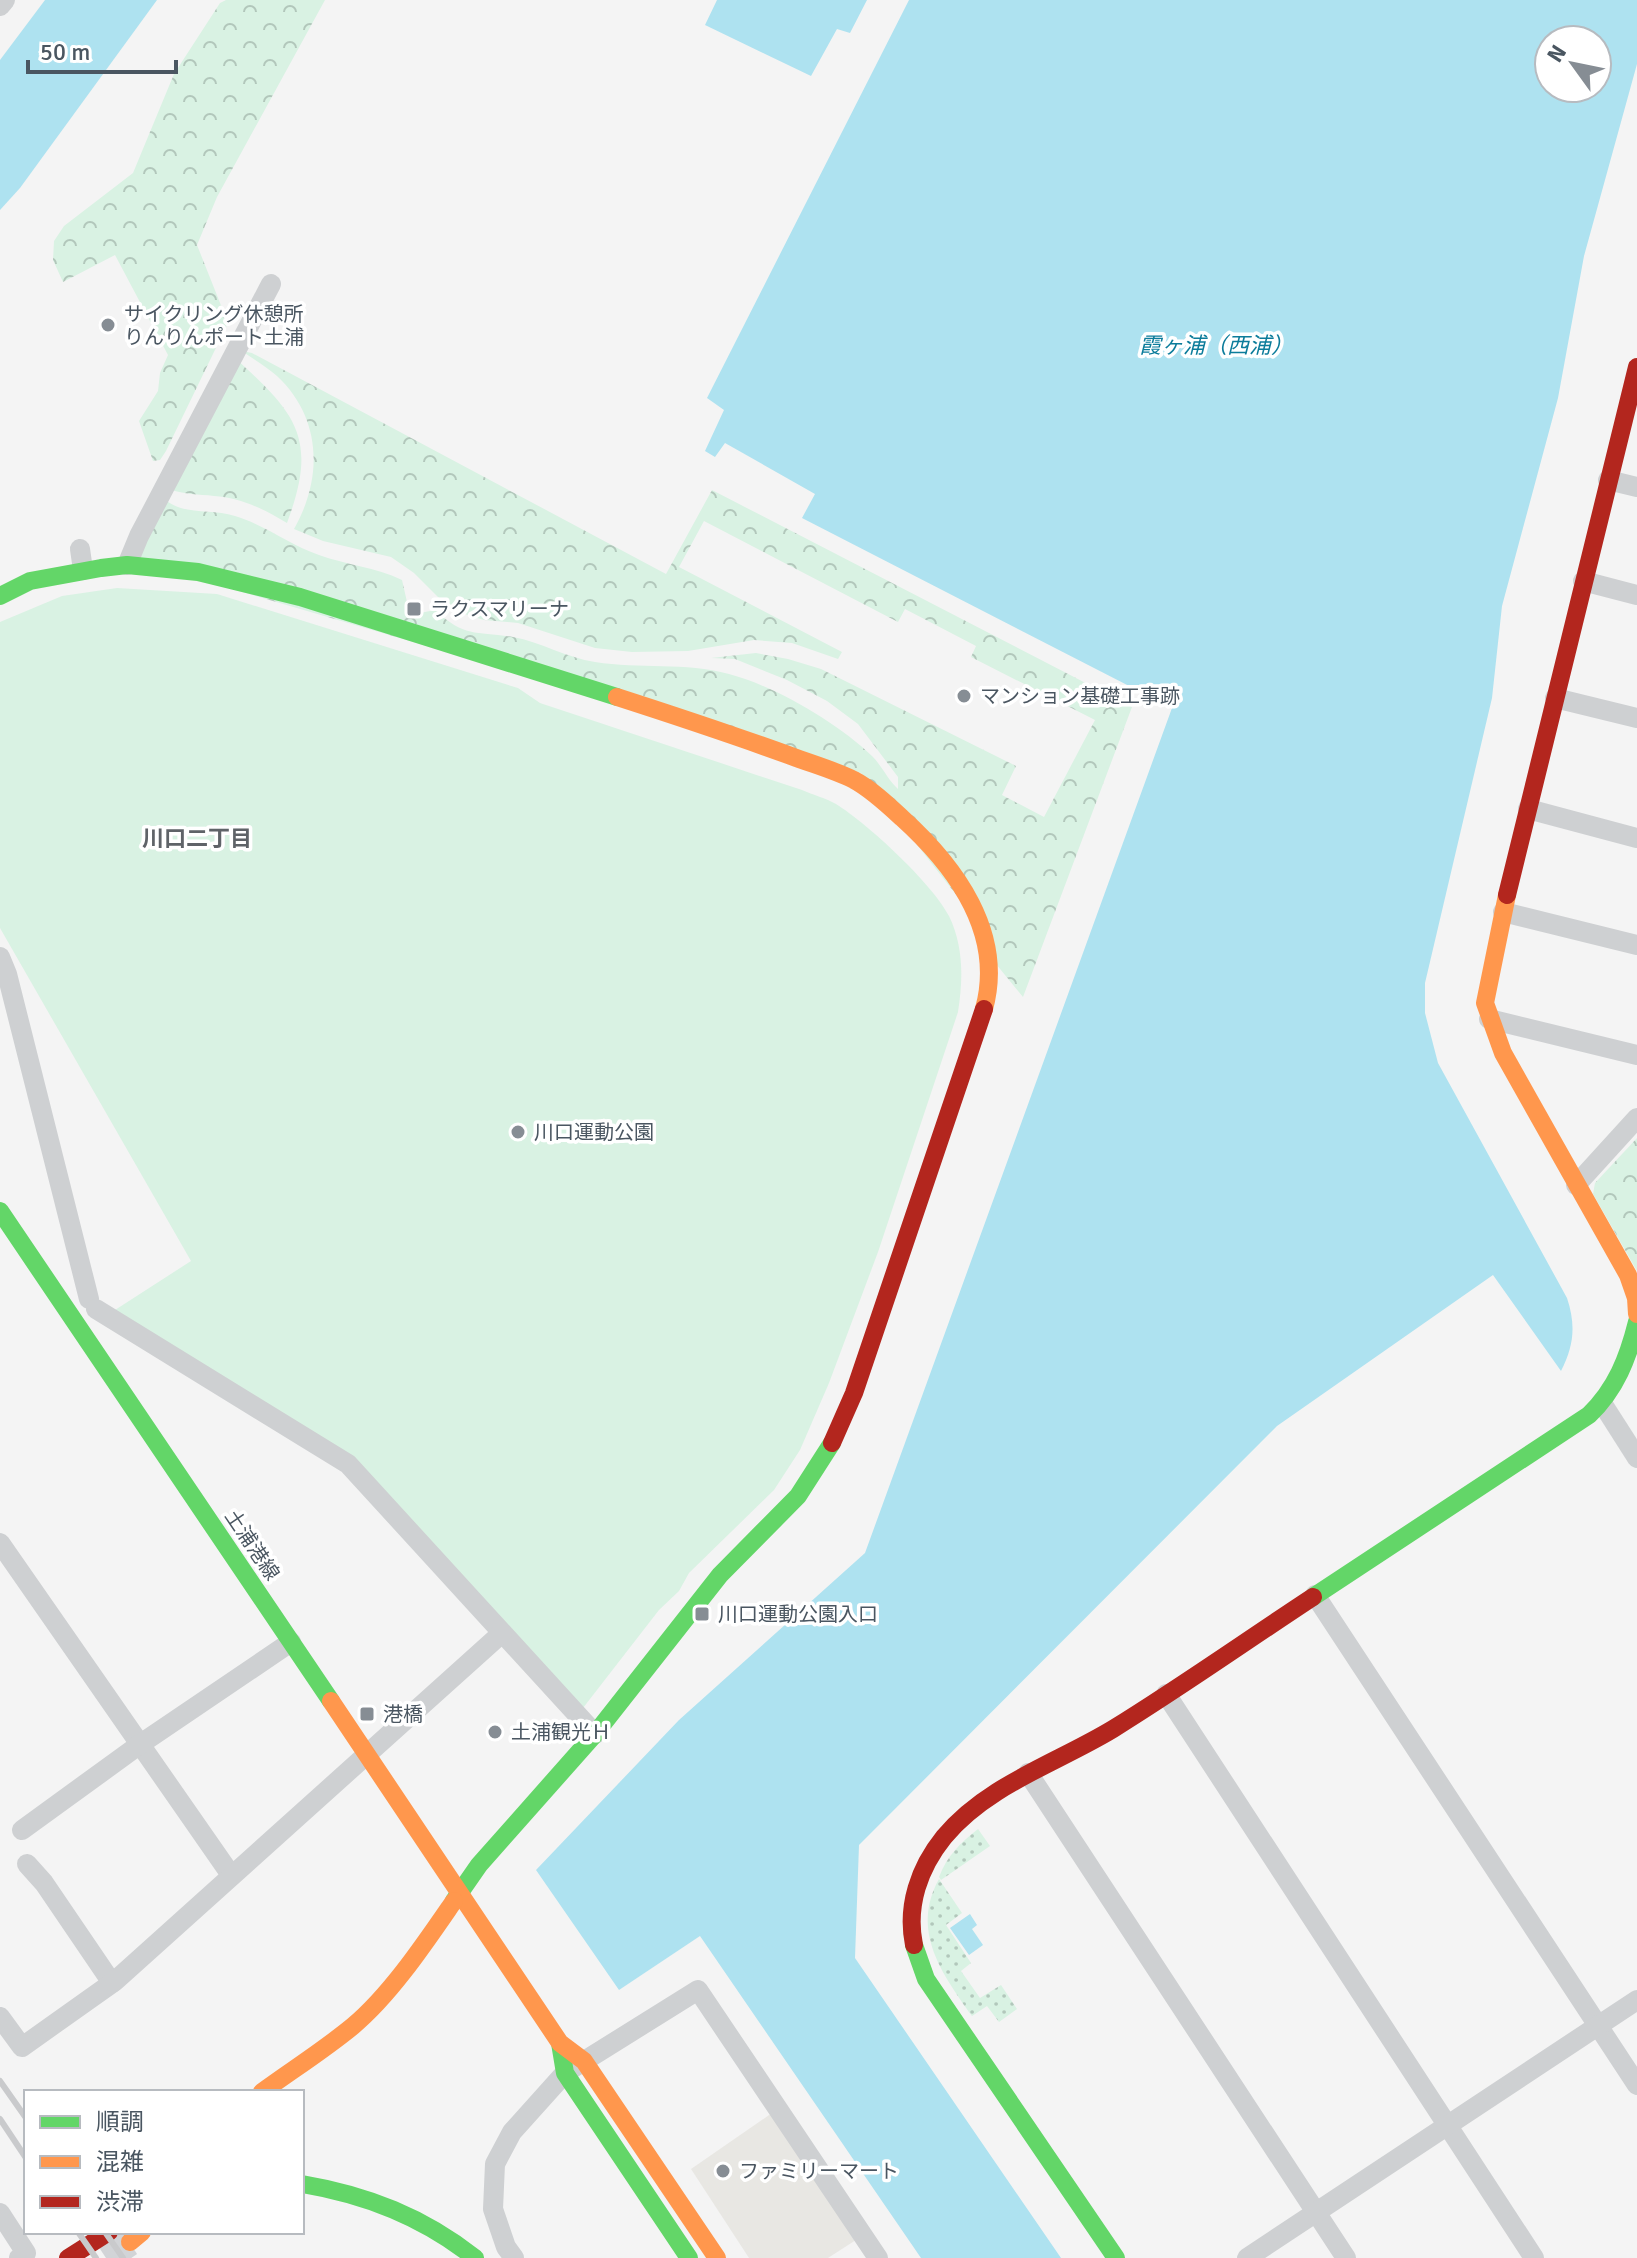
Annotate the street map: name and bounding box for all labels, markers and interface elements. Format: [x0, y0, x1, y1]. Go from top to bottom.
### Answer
scale bar [28, 24, 176, 74]
north arrow [1533, 24, 1613, 104]
text: 50 m [40, 37, 90, 67]
text: N [1541, 40, 1572, 67]
place label: サイクリング休憩所 りんりんポート土浦 [124, 302, 304, 350]
marker: サイクリング休憩所 りんりんポート土浦 [99, 316, 117, 334]
water label: 霞ヶ浦（西浦） [1139, 332, 1293, 359]
place label: ラクスマリーナ [430, 597, 569, 622]
marker: ラクスマリーナ [405, 600, 423, 618]
place label: マンション基礎工事跡 [980, 684, 1180, 709]
marker: マンション基礎工事跡 [955, 687, 973, 705]
district label: 川口二丁目 [142, 825, 252, 852]
place label: 川口運動公園 [534, 1120, 654, 1145]
marker: 川口運動公園 [509, 1123, 527, 1141]
street label: 土浦港線 [219, 1505, 285, 1585]
place label: 川口運動公園入口 [718, 1602, 878, 1627]
marker: 川口運動公園入口 [693, 1605, 711, 1623]
place label: 港橋 [383, 1702, 423, 1727]
marker: 港橋 [358, 1705, 376, 1723]
place label: 土浦観光Ｈ [511, 1720, 611, 1745]
marker: 土浦観光Ｈ [486, 1723, 504, 1741]
legend [24, 2090, 304, 2234]
text: 順調 [96, 2107, 144, 2137]
text: 混雑 [96, 2147, 144, 2177]
place label: ファミリーマート [739, 2159, 899, 2184]
marker: ファミリーマート [714, 2162, 732, 2180]
text: 渋滞 [96, 2187, 144, 2217]

